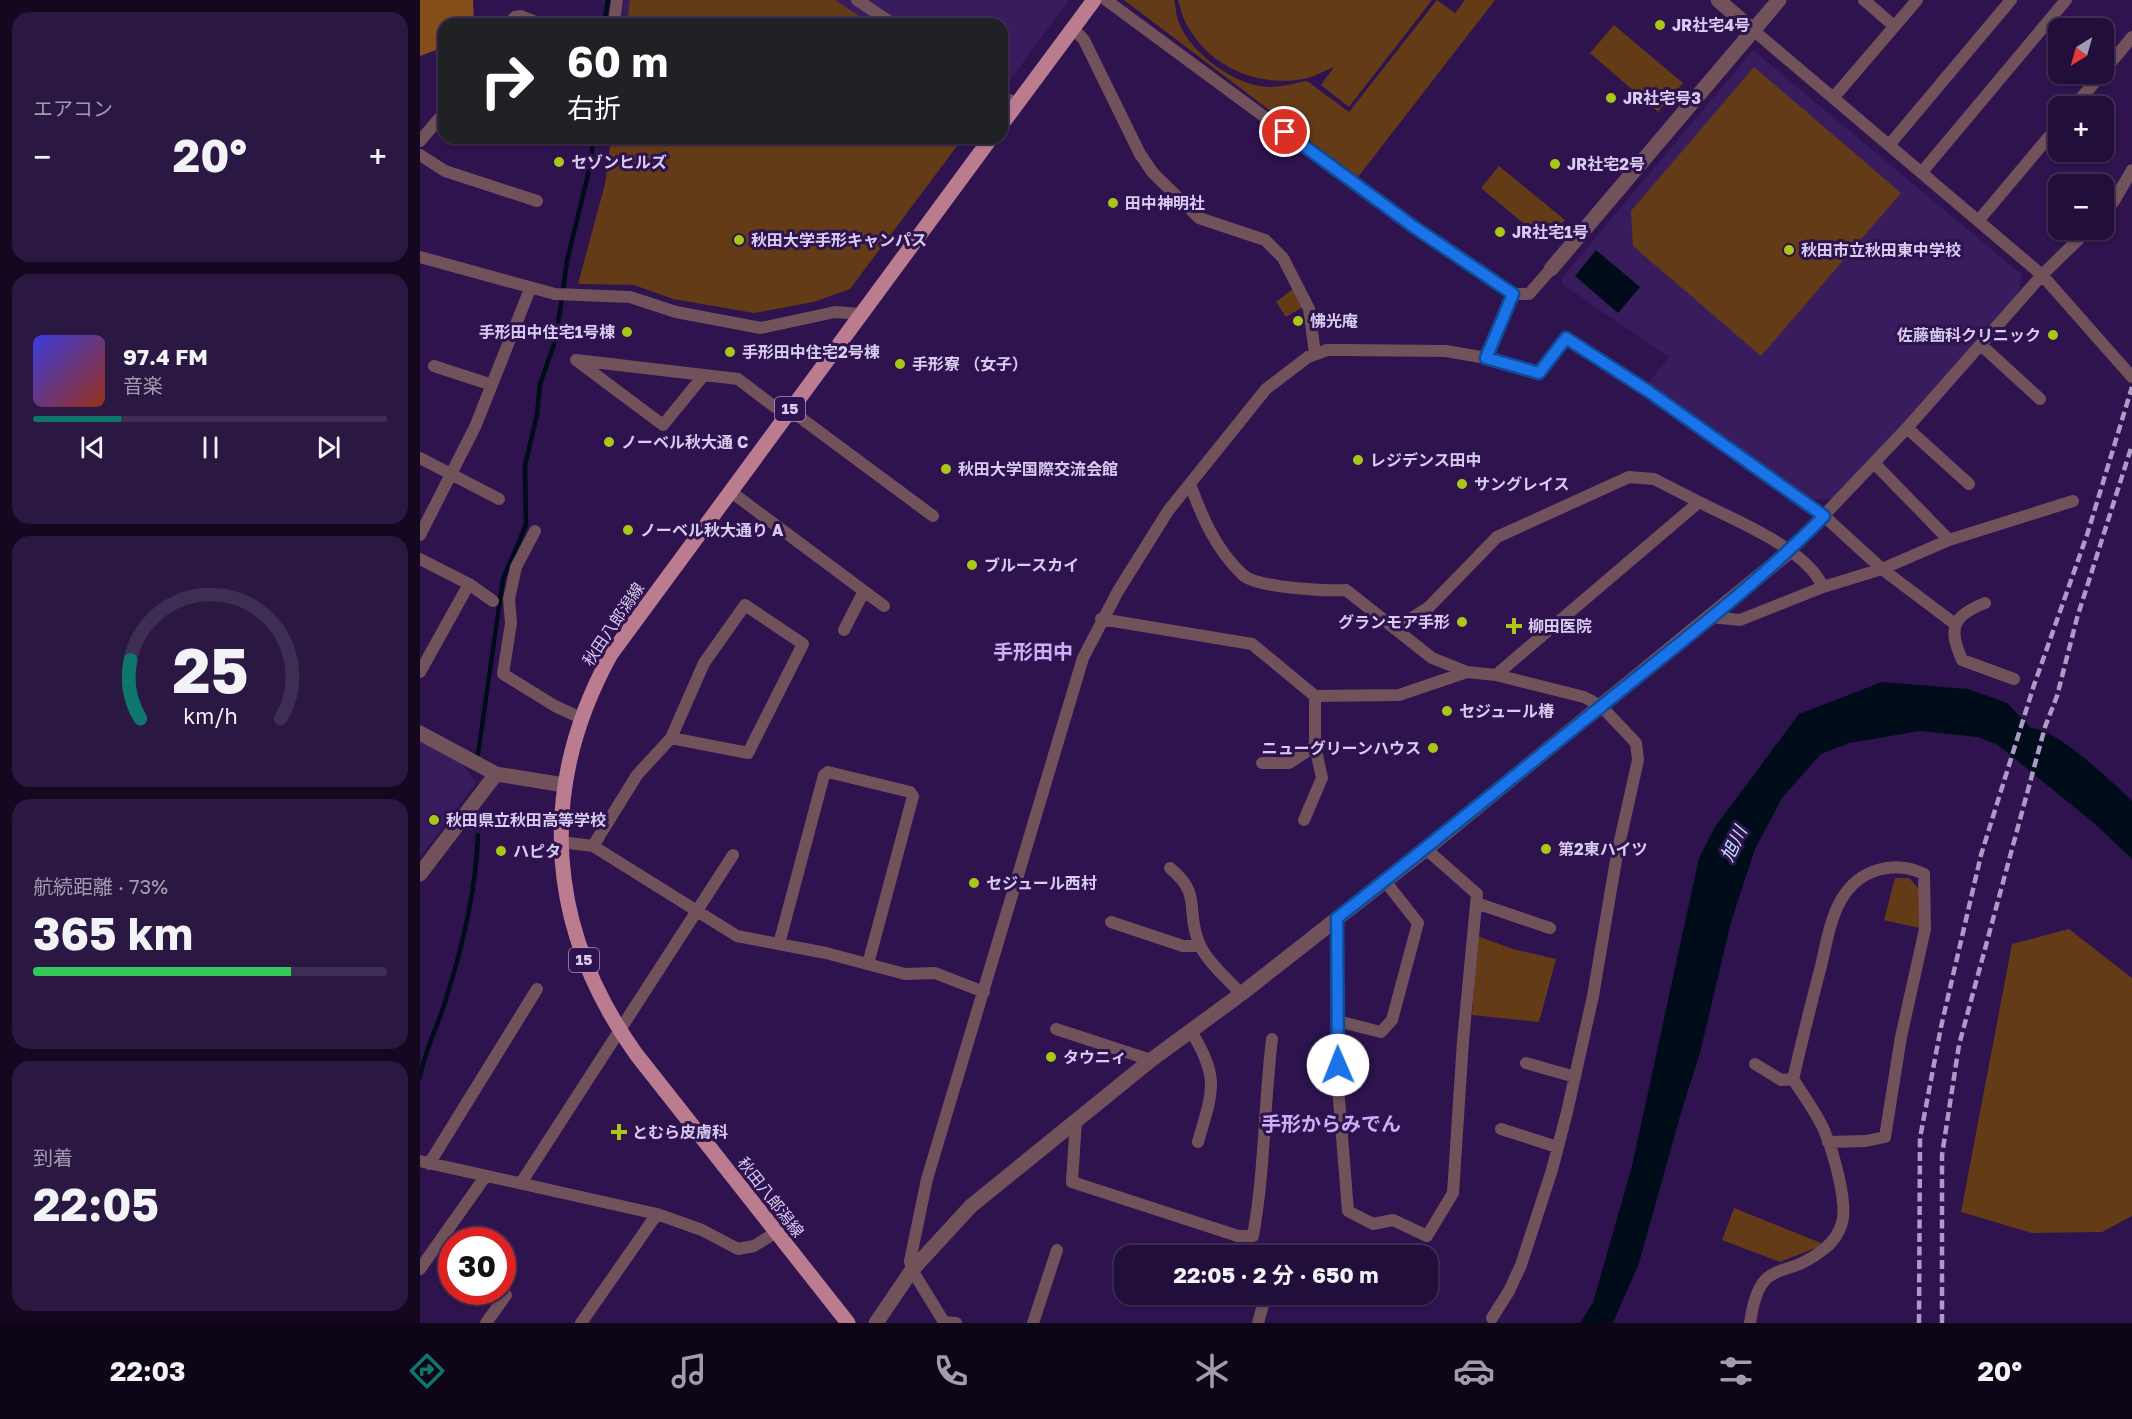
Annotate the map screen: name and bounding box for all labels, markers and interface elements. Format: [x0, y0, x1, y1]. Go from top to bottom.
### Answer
place label: JR社宅4号 [1672, 15, 1750, 35]
marker: JR社宅4号 [1653, 18, 1667, 32]
north arrow [2048, 18, 2114, 84]
map controls [2048, 18, 2114, 240]
text: 60 m [567, 36, 668, 86]
icon: right [468, 42, 546, 120]
place label: JR社宅号3 [1623, 88, 1701, 108]
marker: JR社宅号3 [1604, 91, 1618, 105]
text: 右折 [567, 92, 621, 124]
text: エアコン [33, 96, 113, 120]
button: + [2048, 96, 2114, 162]
pin [1259, 106, 1310, 157]
icon: arrive [1268, 115, 1301, 148]
text: 20° [173, 128, 247, 182]
text: − [33, 137, 51, 176]
text: + [369, 137, 387, 176]
place label: セゾンヒルズ [571, 152, 667, 172]
place label: JR社宅2号 [1567, 154, 1645, 174]
marker: セゾンヒルズ [552, 155, 566, 169]
marker: JR社宅2号 [1548, 157, 1562, 171]
button: − [2048, 174, 2114, 240]
place label: 田中神明社 [1125, 193, 1205, 213]
marker: 田中神明社 [1106, 196, 1120, 210]
place label: JR社宅1号 [1512, 222, 1588, 242]
marker: JR社宅1号 [1493, 225, 1507, 239]
place label: 秋田大学手形キャンパス [751, 230, 927, 250]
marker: 秋田大学手形キャンパス [732, 233, 746, 247]
place label: 秋田市立秋田東中学校 [1801, 240, 1961, 260]
marker: 秋田市立秋田東中学校 [1782, 243, 1796, 257]
place label: 怫光庵 [1310, 311, 1358, 331]
marker: 怫光庵 [1291, 314, 1305, 328]
place label: 手形田中住宅1号棟 [479, 322, 615, 342]
marker: 手形田中住宅1号棟 [620, 325, 634, 339]
place label: 佐藤歯科クリニック [1896, 325, 2041, 345]
marker: 佐藤歯科クリニック [2046, 328, 2060, 342]
place label: 手形田中住宅2号棟 [742, 342, 880, 362]
text: 97.4 FM [123, 343, 208, 370]
marker: 手形田中住宅2号棟 [723, 345, 737, 359]
place label: 手形寮 （女子） [912, 354, 1028, 374]
marker: 手形寮 （女子） [893, 357, 907, 371]
text: 音楽 [123, 373, 163, 397]
road number: 15 [775, 397, 805, 421]
icon: previous [76, 431, 109, 464]
icon: pause [194, 431, 227, 464]
icon: next [312, 431, 345, 464]
place label: ノーベル秋大通 C [621, 432, 748, 452]
marker: ノーベル秋大通 C [602, 435, 616, 449]
place label: レジデンス田中 [1370, 450, 1482, 470]
marker: レジデンス田中 [1351, 453, 1365, 467]
place label: 秋田大学国際交流会館 [958, 459, 1118, 479]
marker: 秋田大学国際交流会館 [939, 462, 953, 476]
place label: サングレイス [1474, 474, 1570, 494]
marker: サングレイス [1455, 477, 1469, 491]
place label: ノーベル秋大通り A [640, 520, 784, 540]
marker: ノーベル秋大通り A [621, 523, 635, 537]
place label: ブルースカイ [984, 555, 1079, 575]
marker: ブルースカイ [965, 558, 979, 572]
street label: 秋田八郎潟線 [578, 579, 648, 669]
place label: グランモア手形 [1338, 612, 1450, 632]
marker: グランモア手形 [1455, 615, 1469, 629]
place label: 柳田医院 [1528, 616, 1592, 636]
marker: 柳田医院 [1505, 617, 1523, 635]
text: 25 [172, 632, 248, 707]
district label: 手形田中 [993, 639, 1073, 663]
place label: セジュール椿 [1459, 701, 1554, 721]
text: km/h [183, 703, 237, 729]
marker: セジュール椿 [1440, 704, 1454, 718]
place label: ニューグリーンハウス [1262, 738, 1421, 758]
marker: ニューグリーンハウス [1426, 741, 1440, 755]
place label: 秋田県立秋田高等学校 [446, 810, 606, 830]
marker: 秋田県立秋田高等学校 [427, 813, 441, 827]
water label: 旭川 [1716, 821, 1752, 865]
place label: 第2東ハイツ [1558, 839, 1647, 859]
place label: ハピタ [513, 841, 561, 861]
marker: 第2東ハイツ [1539, 842, 1553, 856]
marker: ハピタ [494, 844, 508, 858]
place label: セジュール西村 [986, 873, 1097, 893]
text: 航続距離 · 73% [33, 874, 168, 898]
marker: セジュール西村 [967, 876, 981, 890]
text: 365 km [33, 906, 193, 960]
road number: 15 [569, 948, 599, 972]
position arrow [1306, 1033, 1370, 1097]
place label: タウニィ [1063, 1047, 1127, 1067]
marker: タウニィ [1044, 1050, 1058, 1064]
district label: 手形からみでん [1261, 1111, 1401, 1135]
place label: とむら皮膚科 [632, 1122, 728, 1142]
marker: とむら皮膚科 [610, 1123, 628, 1141]
text: 到着 [33, 1145, 73, 1169]
street label: 秋田八郎潟線 [734, 1153, 808, 1241]
text: 22:05 [33, 1177, 159, 1231]
speed limit sign: 30 [438, 1227, 516, 1305]
text: 22:05 · 2 分 · 650 m [1173, 1261, 1379, 1288]
icon: directions [406, 1350, 448, 1392]
icon: music [668, 1350, 710, 1392]
icon: phone [930, 1350, 972, 1392]
icon: climate [1191, 1350, 1233, 1392]
icon: car [1453, 1350, 1495, 1392]
icon: filters [1715, 1350, 1757, 1392]
text: 22:03 [110, 1355, 186, 1387]
text: 20° [1977, 1355, 2022, 1387]

